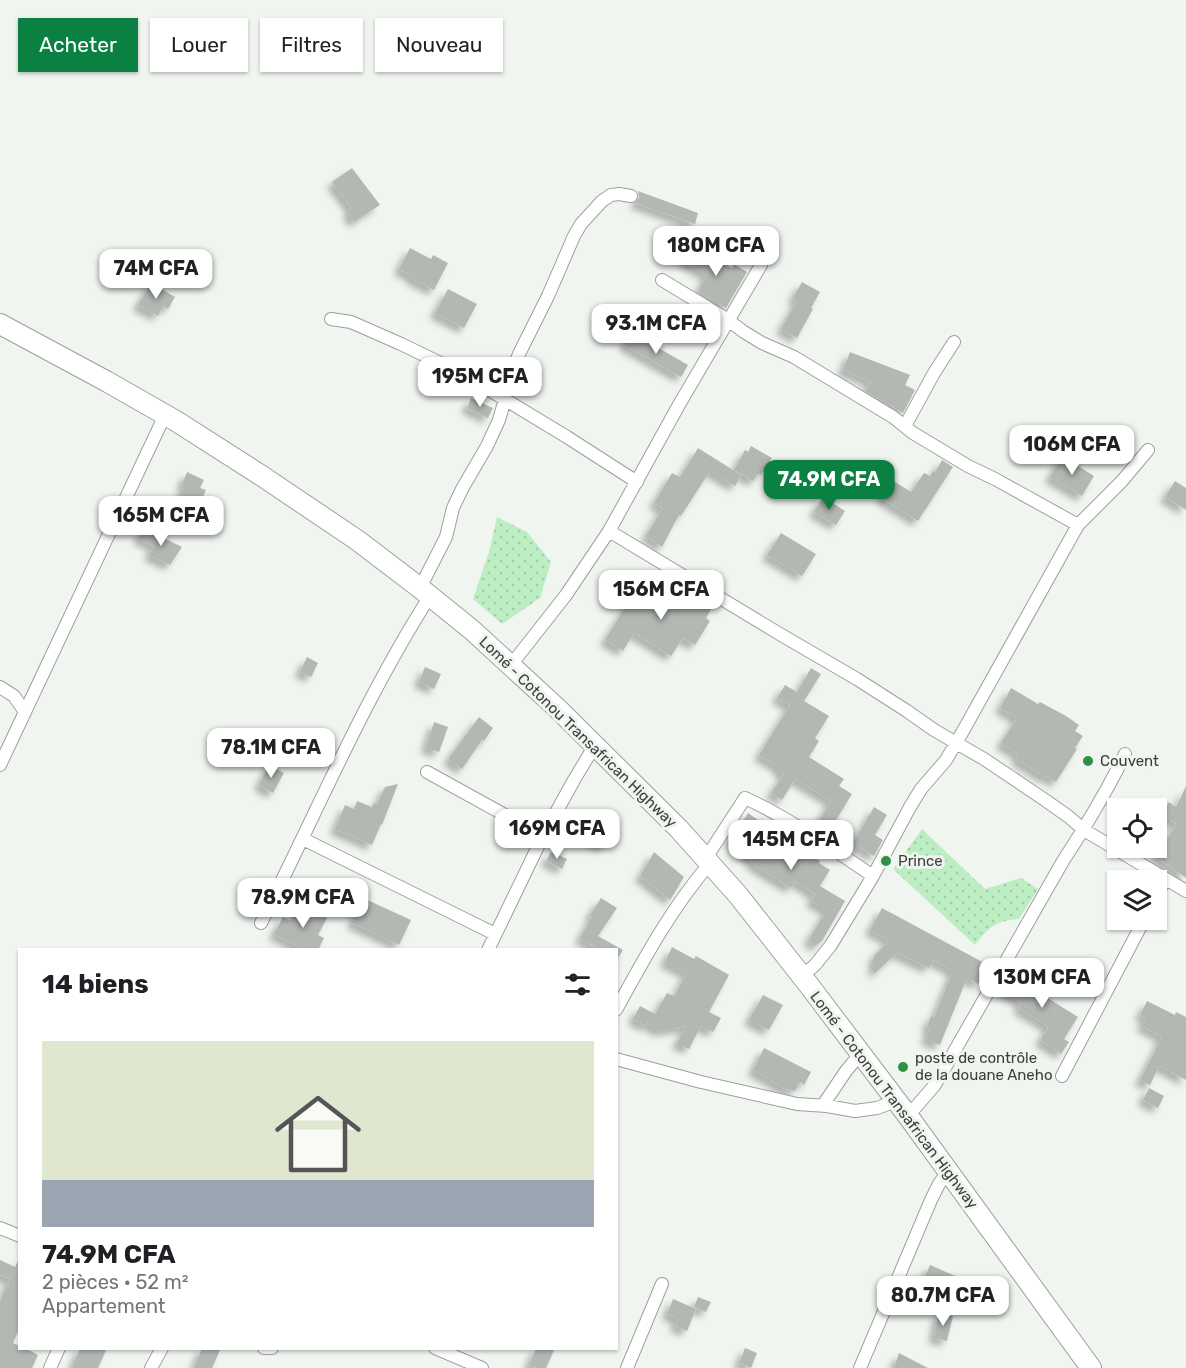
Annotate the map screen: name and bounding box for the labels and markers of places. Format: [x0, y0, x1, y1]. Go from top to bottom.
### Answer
pin: 180M CFA [654, 226, 778, 277]
pin: 74M CFA [101, 249, 211, 300]
pin: 93.1M CFA [587, 304, 725, 355]
pin: 195M CFA [418, 357, 542, 408]
pin: 106M CFA [1010, 425, 1134, 476]
pin: 74.9M CFA [760, 460, 898, 511]
pin: 165M CFA [99, 496, 223, 547]
pin: 156M CFA [599, 570, 723, 621]
pin: 78.1M CFA [202, 728, 340, 779]
place label: Couvent [1100, 752, 1159, 770]
marker: Couvent [1081, 754, 1095, 768]
pin: 169M CFA [495, 809, 619, 860]
pin: 145M CFA [729, 820, 853, 871]
place label: Prince [898, 852, 943, 870]
marker: Prince [879, 854, 893, 868]
pin: 78.9M CFA [234, 878, 372, 929]
pin: 130M CFA [980, 958, 1104, 1009]
place label: poste de contrôle de la douane Aneho [915, 1049, 1053, 1084]
marker: poste de contrôle de la douane Aneho [896, 1060, 910, 1074]
pin: 80.7M CFA [874, 1276, 1012, 1327]

